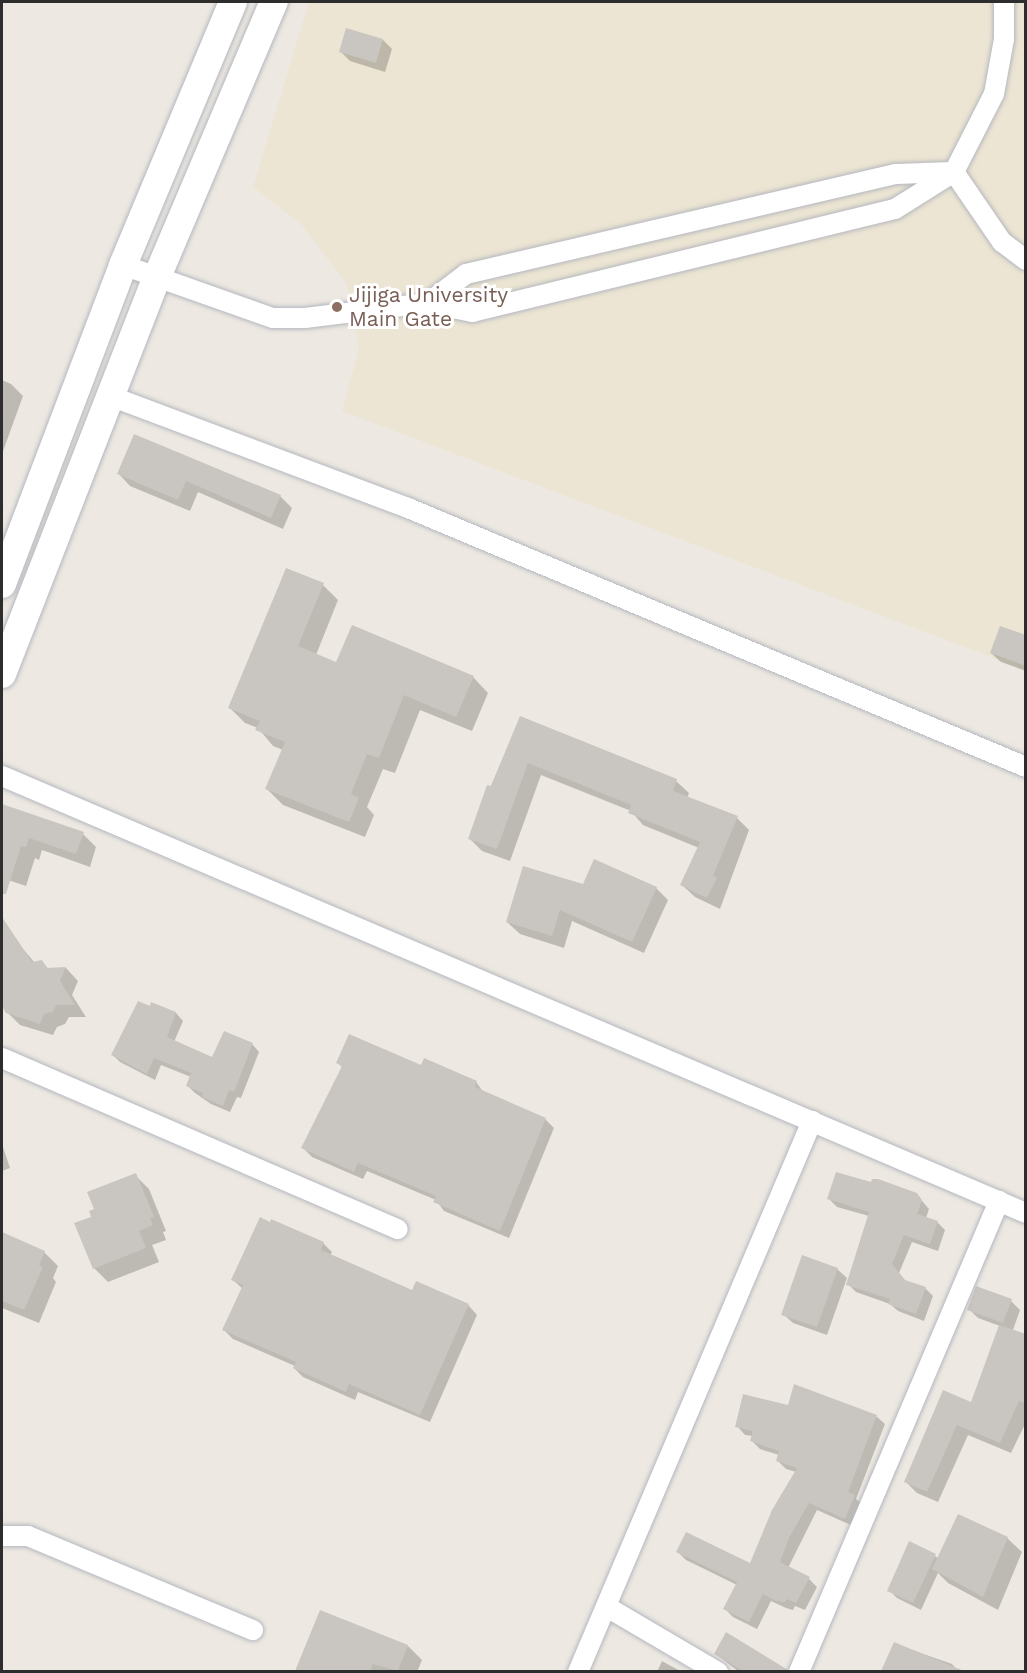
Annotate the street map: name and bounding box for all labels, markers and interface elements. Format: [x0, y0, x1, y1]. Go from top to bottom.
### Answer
place label: Jijiga University Main Gate [349, 282, 509, 332]
marker: Jijiga University Main Gate [330, 300, 344, 314]

